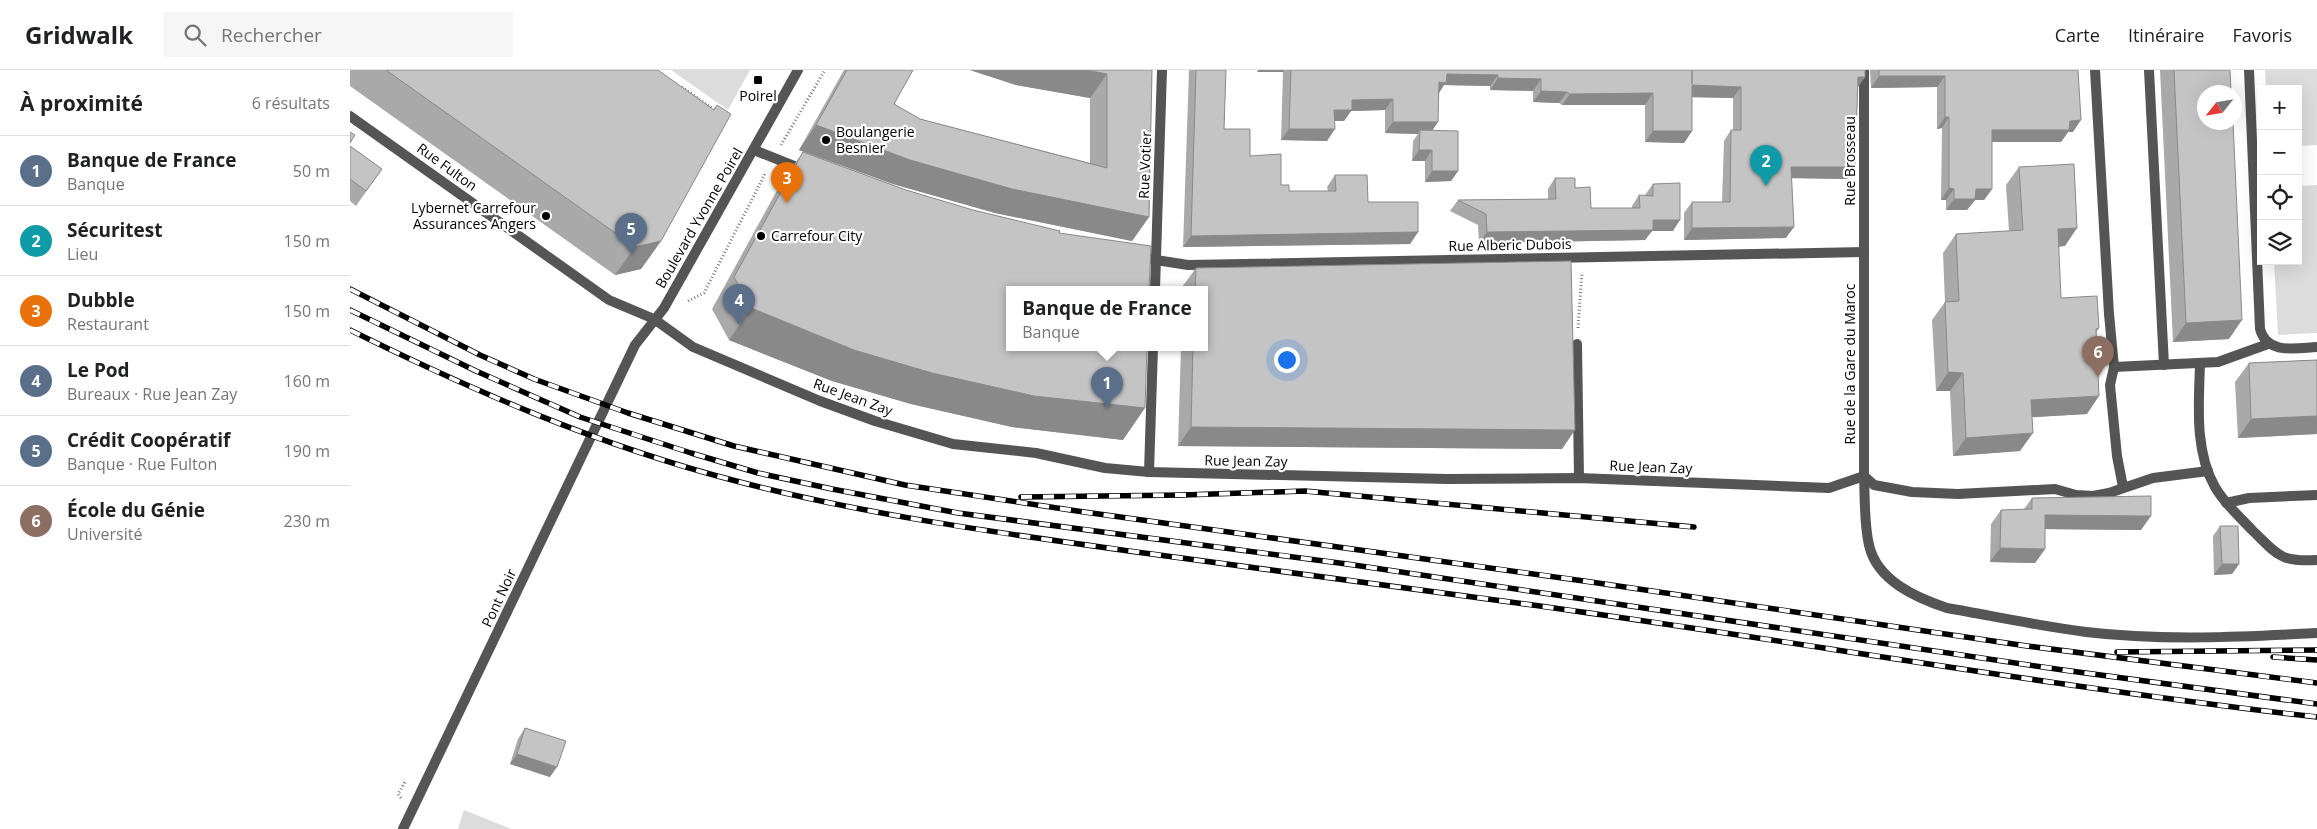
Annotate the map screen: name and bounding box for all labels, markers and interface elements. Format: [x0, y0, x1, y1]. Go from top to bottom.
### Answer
search box [163, 12, 513, 57]
text: Gridwalk [25, 18, 133, 51]
icon: search [181, 21, 209, 49]
text: Rechercher [221, 22, 322, 48]
text: Carte [2055, 23, 2100, 47]
text: Itinéraire [2128, 23, 2204, 47]
text: Favoris [2232, 23, 2292, 47]
marker: Poirel [752, 74, 764, 86]
north arrow [2197, 85, 2242, 130]
map controls [2257, 85, 2302, 265]
button: + [2257, 85, 2302, 130]
place label: Poirel [739, 86, 777, 105]
text: À proximité [20, 89, 143, 117]
text: 6 résultats [252, 92, 330, 114]
street label: Rue Brosseau [1840, 116, 1859, 206]
place label: Boulangerie Besnier [836, 122, 915, 157]
button: − [2257, 130, 2302, 175]
street label: Rue Votier [1134, 131, 1155, 199]
marker: Boulangerie Besnier [820, 134, 832, 146]
street label: Rue Fulton [413, 138, 481, 195]
street label: Boulevard Yvonne Poirel [650, 144, 747, 292]
pin: 2 [1750, 145, 1782, 186]
text: Banque de France [67, 147, 237, 173]
text: 1 [31, 160, 41, 182]
text: 50 m [293, 160, 330, 182]
pin: 3 [771, 162, 803, 203]
text: Banque [67, 173, 125, 195]
button: locate [2257, 175, 2302, 220]
place label: Lybernet Carrefour Assurances Angers [411, 198, 536, 233]
marker: Lybernet Carrefour Assurances Angers [540, 210, 552, 222]
pin: 5 [615, 213, 647, 254]
text: Sécuritest [67, 217, 163, 243]
button: layers [2257, 220, 2302, 265]
place label: Carrefour City [771, 226, 863, 245]
text: 2 [31, 230, 41, 252]
text: 150 m [284, 230, 330, 252]
marker: Carrefour City [755, 230, 767, 242]
street label: Rue Alberic Dubois [1448, 234, 1572, 255]
text: Lieu [67, 243, 98, 265]
street label: Rue de la Gare du Maroc [1840, 283, 1859, 444]
pin: 4 [723, 284, 755, 325]
popup [1006, 286, 1208, 351]
text: Dubble [67, 287, 135, 313]
text: Banque de France [1022, 295, 1192, 321]
text: 3 [31, 300, 41, 322]
text: 150 m [284, 300, 330, 322]
text: Restaurant [67, 313, 149, 335]
text: Banque [1022, 321, 1080, 343]
pin: 6 [2082, 336, 2114, 377]
your location [1274, 347, 1300, 373]
text: Le Pod [67, 357, 130, 383]
pin: 1 [1091, 367, 1123, 408]
text: 4 [31, 370, 41, 392]
text: 160 m [284, 370, 330, 392]
street label: Rue Jean Zay [811, 373, 896, 420]
text: Bureaux · Rue Jean Zay [67, 383, 237, 405]
text: Crédit Coopératif [67, 427, 230, 453]
text: 5 [31, 440, 41, 462]
text: 190 m [284, 440, 330, 462]
street label: Rue Jean Zay [1204, 450, 1289, 471]
text: Banque · Rue Fulton [67, 453, 217, 475]
street label: Rue Jean Zay [1609, 456, 1694, 477]
text: École du Génie [67, 497, 205, 523]
text: 6 [31, 510, 41, 532]
text: 230 m [284, 510, 330, 532]
text: Université [67, 523, 142, 545]
street label: Pont Noir [477, 565, 520, 630]

